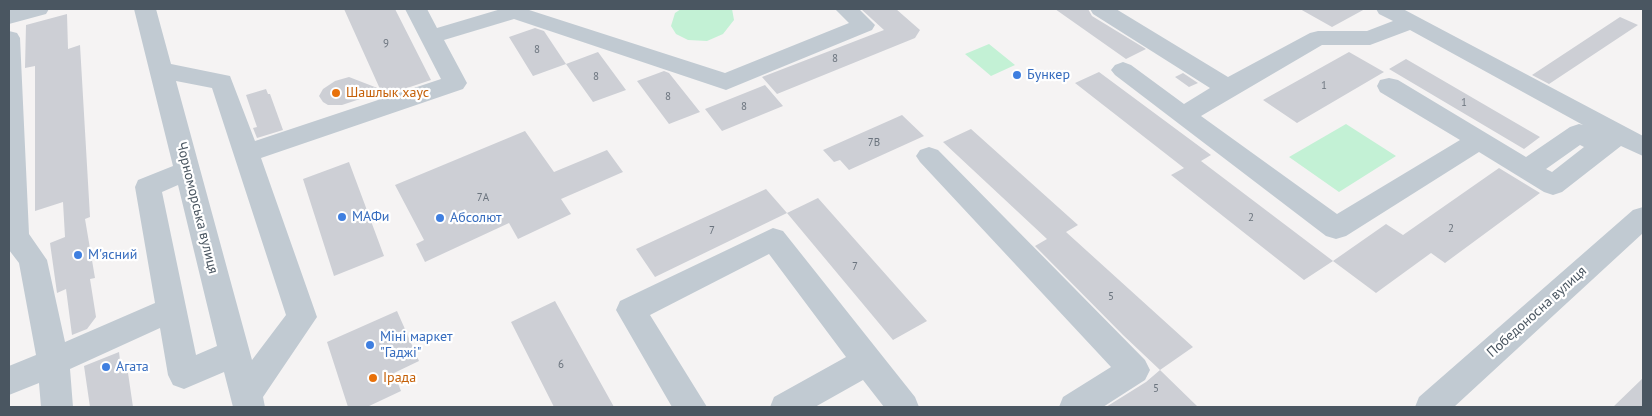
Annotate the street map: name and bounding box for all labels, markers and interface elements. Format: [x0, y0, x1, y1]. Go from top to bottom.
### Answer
house number: 9 [383, 37, 389, 51]
house number: 8 [534, 43, 540, 57]
house number: 8 [832, 52, 838, 66]
place label: Бункер [1027, 67, 1070, 83]
marker: Бункер [1011, 69, 1023, 81]
house number: 8 [593, 70, 599, 84]
house number: 1 [1321, 79, 1327, 93]
place label: Шашлык хаус [346, 85, 429, 101]
marker: Шашлык хаус [330, 87, 342, 99]
house number: 8 [665, 90, 671, 104]
house number: 1 [1461, 96, 1467, 110]
house number: 8 [741, 100, 747, 114]
house number: 7В [868, 136, 880, 150]
street label: Чорноморська вулиця [172, 140, 222, 276]
house number: 7А [477, 191, 489, 205]
place label: МАФи [352, 209, 389, 225]
place label: Абсолют [450, 210, 502, 226]
marker: МАФи [336, 211, 348, 223]
house number: 2 [1248, 211, 1254, 225]
marker: Абсолют [434, 212, 446, 224]
house number: 2 [1448, 222, 1454, 236]
house number: 7 [709, 224, 715, 238]
place label: М'ясний [88, 247, 137, 263]
marker: М'ясний [72, 249, 84, 261]
house number: 7 [852, 260, 858, 274]
street label: Победоносна вулиця [1484, 263, 1590, 361]
house number: 5 [1108, 290, 1114, 304]
place label: Міні маркет "Гаджі" [380, 329, 453, 362]
marker: Міні маркет "Гаджі" [364, 339, 376, 351]
house number: 6 [558, 358, 564, 372]
place label: Агата [116, 359, 149, 375]
marker: Агата [100, 361, 112, 373]
place label: Ірада [383, 370, 416, 386]
marker: Ірада [367, 372, 379, 384]
house number: 5 [1153, 382, 1159, 396]

